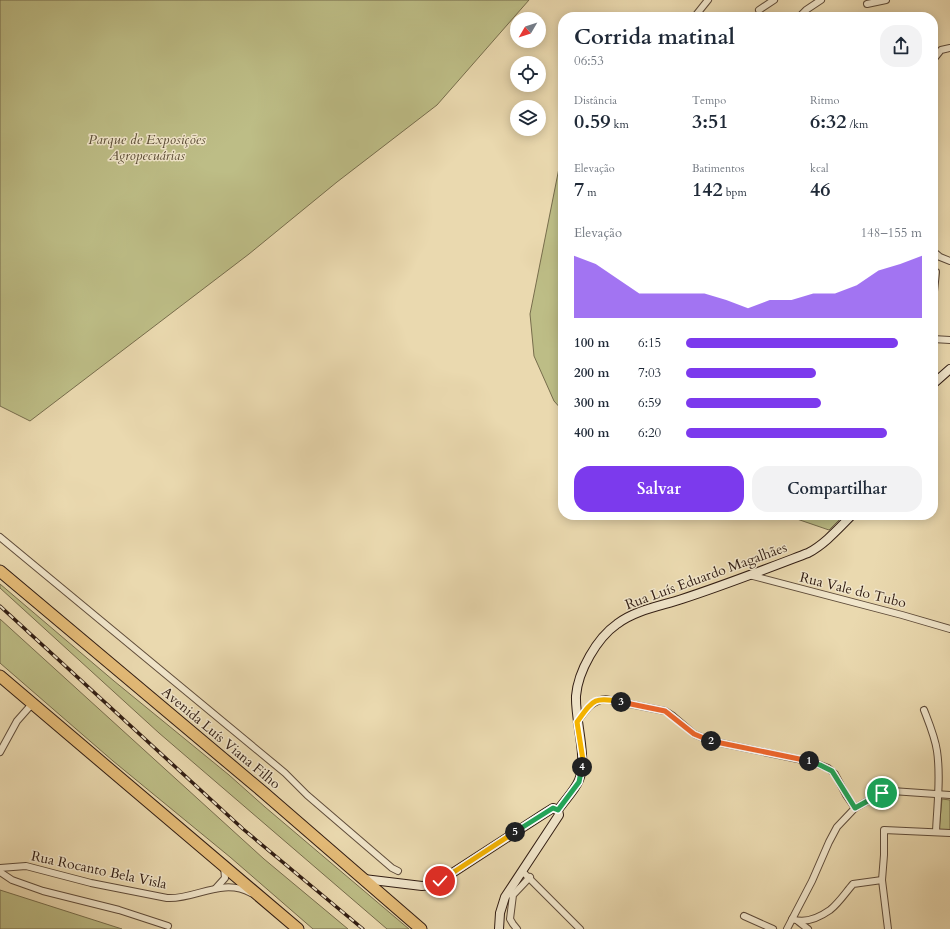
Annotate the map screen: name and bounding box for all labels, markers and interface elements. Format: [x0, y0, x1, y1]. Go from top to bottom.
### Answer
north arrow [510, 12, 546, 48]
map controls [510, 12, 546, 136]
text: Corrida matinal [574, 22, 735, 52]
button: share [880, 25, 922, 67]
text: 06:53 [574, 52, 604, 70]
button: locate [510, 56, 546, 92]
text: Distância [574, 93, 617, 108]
text: Tempo [692, 93, 726, 108]
text: Ritmo [810, 93, 839, 108]
button: layers [510, 100, 546, 136]
text: 0.59 [574, 108, 611, 135]
text: 3:51 [692, 108, 729, 135]
text: 6:32 [810, 108, 847, 135]
text: km [611, 117, 629, 132]
text: /km [847, 117, 868, 132]
park label: Parque de Exposições Agropecuárias [88, 130, 206, 165]
text: Elevação [574, 161, 615, 176]
text: Batimentos [692, 161, 744, 176]
text: kcal [810, 161, 828, 176]
text: 7 [574, 176, 584, 203]
text: 142 [692, 176, 723, 203]
text: 46 [810, 176, 831, 203]
text: m [584, 185, 597, 200]
text: bpm [723, 185, 747, 200]
text: Elevação [574, 224, 622, 242]
text: 148–155 m [860, 224, 922, 242]
text: 100 m [574, 334, 609, 352]
text: 6:15 [638, 334, 661, 352]
text: 200 m [574, 364, 609, 382]
text: 7:03 [638, 364, 661, 382]
text: 300 m [574, 394, 609, 412]
text: 6:59 [638, 394, 661, 412]
text: 400 m [574, 424, 609, 442]
text: 6:20 [638, 424, 661, 442]
button: Salvar [574, 466, 744, 512]
button: Compartilhar [752, 466, 922, 512]
street label: Rua Luís Eduardo Magalhães [622, 538, 790, 614]
street label: Rua Vale do Tubo [798, 568, 909, 613]
street label: Avenida Luís Viana Filho [157, 683, 285, 794]
pin: 3 [611, 692, 631, 712]
text: 3 [618, 694, 624, 709]
pin: 2 [701, 731, 721, 751]
text: 2 [708, 733, 714, 748]
pin: 1 [799, 751, 819, 771]
text: 1 [806, 753, 812, 768]
pin: 4 [572, 757, 592, 777]
text: 4 [579, 759, 585, 774]
pin [865, 776, 899, 810]
icon: arrive [871, 782, 893, 804]
pin: 5 [505, 822, 525, 842]
text: 5 [512, 824, 518, 839]
street label: Rua Rocanto Bela Visla [29, 846, 169, 894]
pin [423, 864, 457, 898]
icon: check [429, 870, 451, 892]

